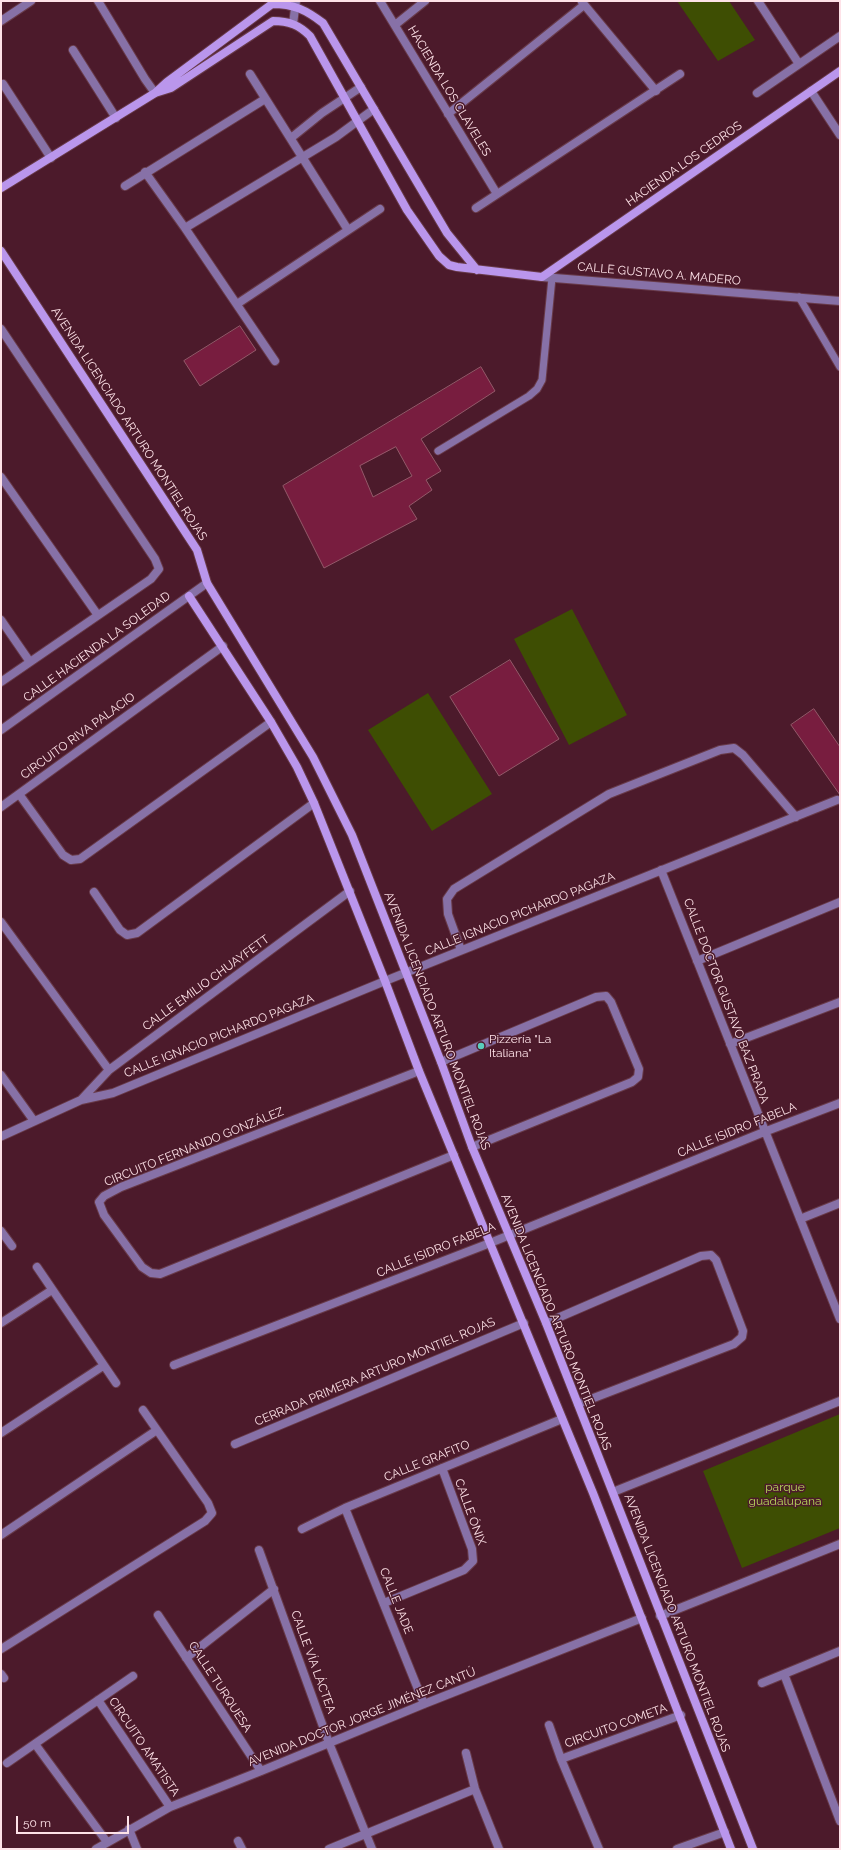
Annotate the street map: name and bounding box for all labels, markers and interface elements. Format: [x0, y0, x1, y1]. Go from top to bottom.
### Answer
street label: HACIENDA LOS CLAVELES [404, 23, 494, 159]
street label: HACIENDA LOS CEDROS [623, 118, 745, 210]
street label: CALLE GUSTAVO A. MADERO [577, 260, 741, 288]
street label: AVENIDA LICENCIADO ARTURO MONTIEL ROJAS [48, 305, 210, 543]
street label: CALLE HACIENDA LA SOLEDAD [21, 589, 173, 705]
street label: CIRCUITO RIVA PALACIO [18, 690, 138, 782]
street label: CALLE IGNACIO PICHARDO PAGAZA [423, 869, 617, 959]
street label: AVENIDA LICENCIADO ARTURO MONTIEL ROJAS [381, 890, 493, 1152]
street label: CALLE DOCTOR GUSTAVO BAZ PRADA [680, 896, 772, 1106]
street label: CALLE EMILIO CHUAYFETT [140, 932, 272, 1034]
street label: CALLE IGNACIO PICHARDO PAGAZA [122, 991, 316, 1081]
place label: Pizzería "La Italiana" [489, 1032, 551, 1060]
marker: Pizzería "La Italiana" [476, 1041, 486, 1051]
street label: CALLE ISIDRO FABELA [675, 1100, 799, 1160]
street label: CIRCUITO FERNANDO GONZÁLEZ [102, 1104, 286, 1190]
street label: AVENIDA LICENCIADO ARTURO MONTIEL ROJAS [498, 1192, 614, 1452]
street label: CALLE ISIDRO FABELA [374, 1220, 498, 1280]
street label: CERRADA PRIMERA ARTURO MONTIEL ROJAS [253, 1315, 497, 1429]
street label: CALLE GRAFITO [382, 1437, 472, 1485]
street label: CALLE ÓNIX [451, 1477, 489, 1547]
park label: parque guadalupana [749, 1480, 821, 1508]
street label: AVENIDA LICENCIADO ARTURO MONTIEL ROJAS [621, 1492, 733, 1754]
street label: CALLE JADE [376, 1566, 416, 1636]
street label: CALLE VÍA LÁCTEA [288, 1609, 338, 1715]
street label: CALLE TURQUESA [185, 1639, 255, 1735]
street label: AVENIDA DOCTOR JORGE JIMÉNEZ CANTÚ [246, 1665, 478, 1769]
street label: CIRCUITO AMATISTA [105, 1695, 183, 1799]
street label: CIRCUITO COMETA [563, 1701, 669, 1751]
scale bar [18, 1808, 131, 1834]
text: 50 m [23, 1816, 51, 1830]

